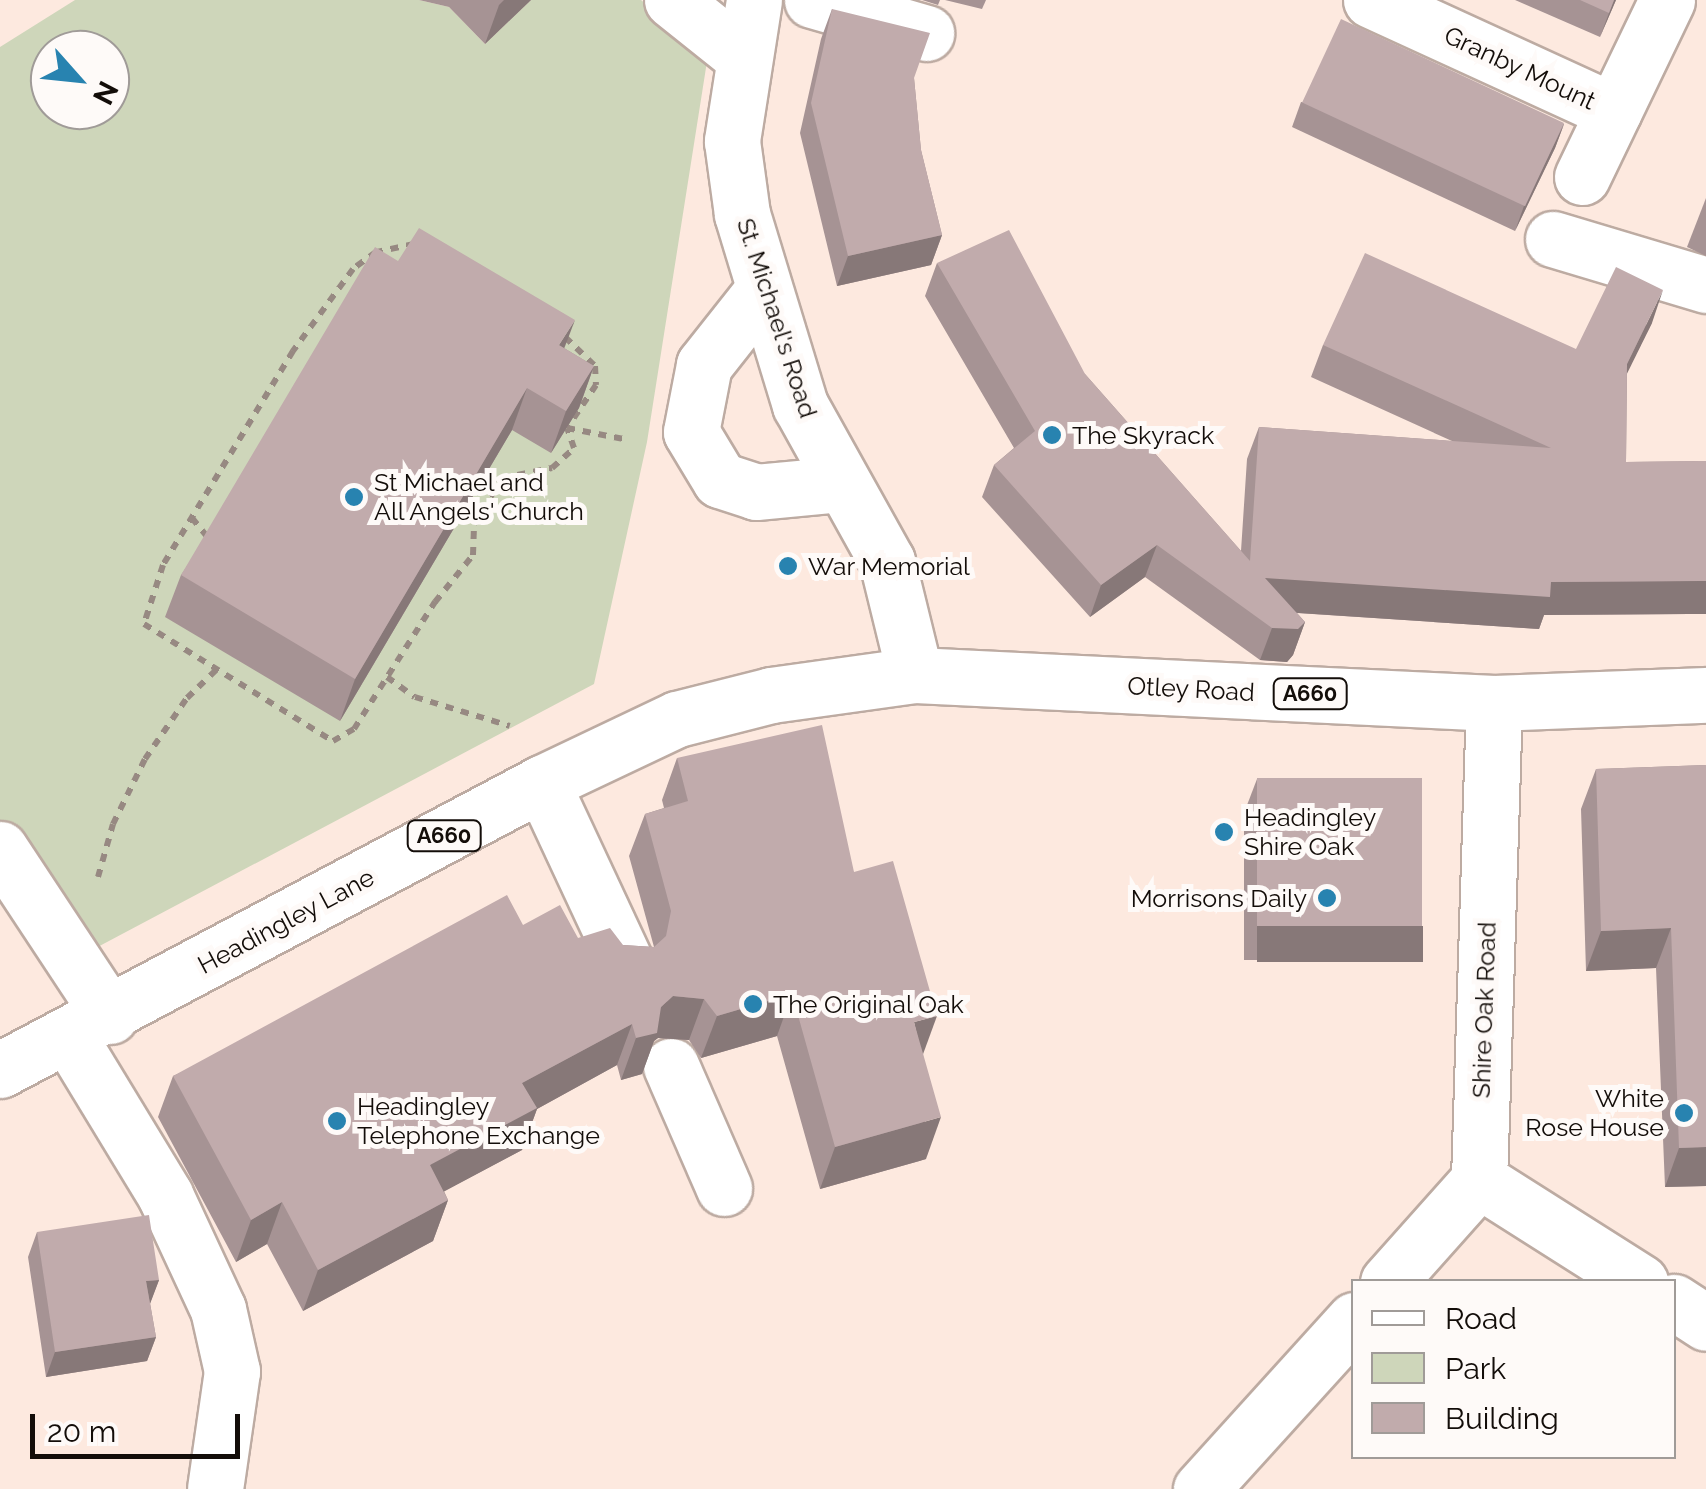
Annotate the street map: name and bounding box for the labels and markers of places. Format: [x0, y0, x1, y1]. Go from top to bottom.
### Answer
place label: The Skyrack [1072, 420, 1214, 450]
marker: The Skyrack [1041, 424, 1063, 446]
place label: St Michael and All Angels' Church [374, 468, 586, 527]
marker: St Michael and All Angels' Church [343, 486, 365, 508]
place label: War Memorial [808, 551, 970, 581]
marker: War Memorial [777, 555, 799, 577]
place label: Headingley Shire Oak [1244, 803, 1376, 862]
marker: Headingley Shire Oak [1213, 821, 1235, 843]
place label: Morrisons Daily [1131, 883, 1307, 913]
marker: Morrisons Daily [1316, 887, 1338, 909]
place label: The Original Oak [773, 989, 965, 1019]
marker: The Original Oak [742, 993, 764, 1015]
place label: White Rose House [1525, 1084, 1664, 1143]
place label: Headingley Telephone Exchange [357, 1092, 600, 1151]
marker: White Rose House [1673, 1102, 1695, 1124]
marker: Headingley Telephone Exchange [326, 1110, 348, 1132]

